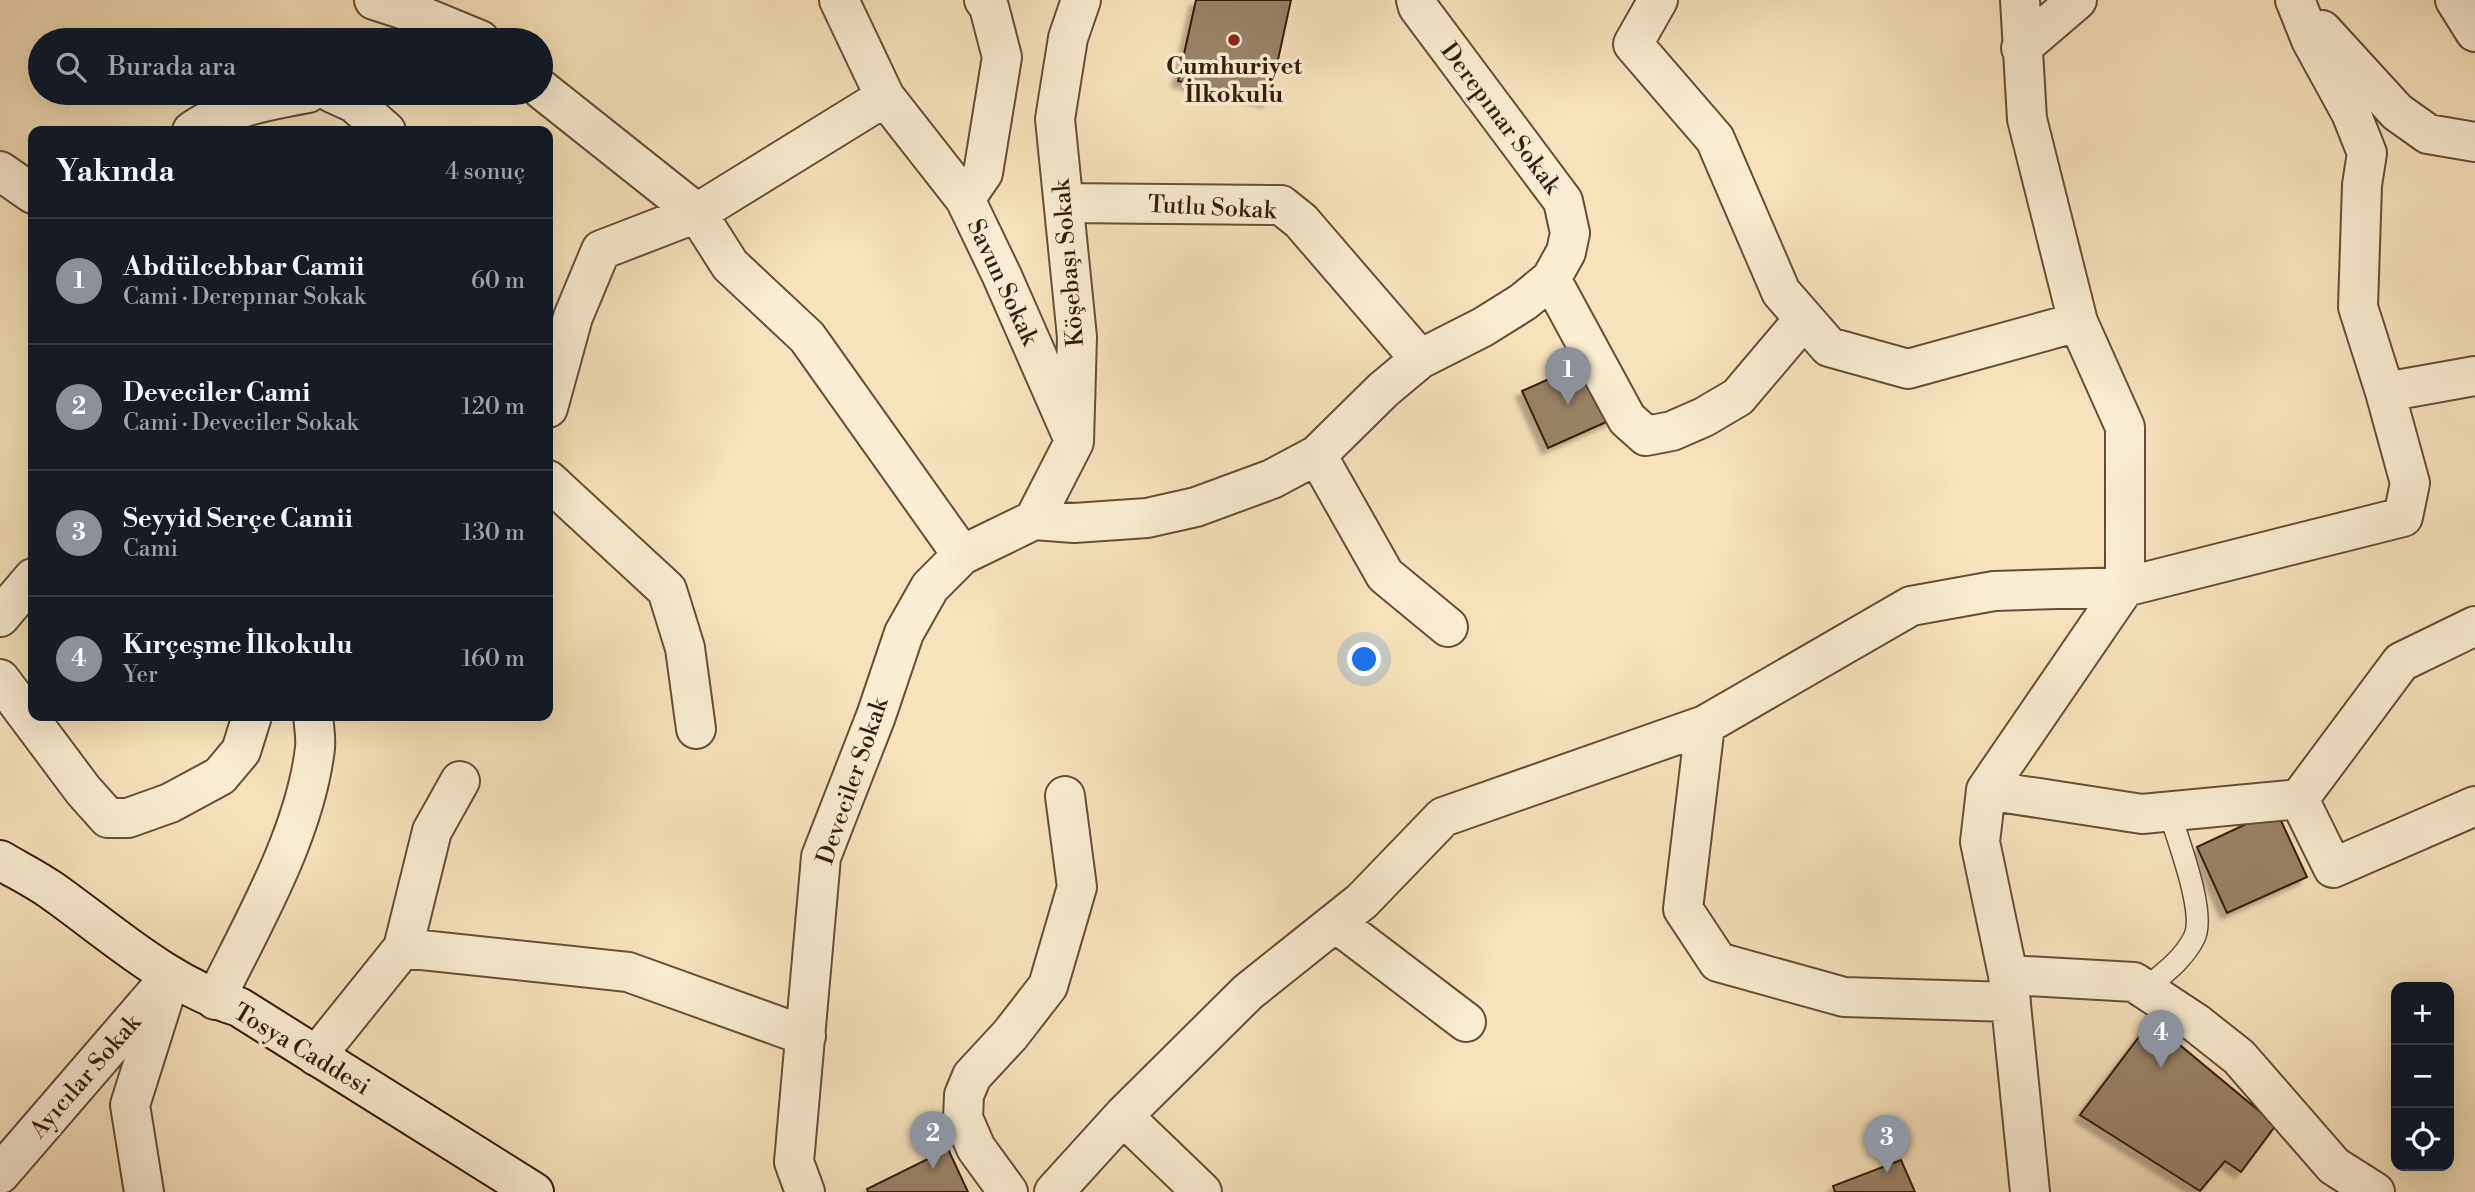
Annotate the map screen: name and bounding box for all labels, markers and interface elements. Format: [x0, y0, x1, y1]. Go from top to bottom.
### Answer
search box [28, 28, 553, 105]
marker: Cumhuriyet İlkokulu [1226, 32, 1242, 48]
street label: Derepınar Sokak [1433, 37, 1568, 201]
icon: search [52, 48, 90, 86]
text: Burada ara [108, 51, 236, 83]
place label: Cumhuriyet İlkokulu [1166, 52, 1302, 110]
text: Yakında [56, 153, 175, 191]
text: 4 sonuç [445, 158, 525, 186]
street label: Köşebaşı Sokak [1047, 177, 1091, 348]
street label: Tutlu Sokak [1147, 190, 1278, 226]
street label: Savun Sokak [960, 215, 1045, 352]
text: Abdülcebbar Camii [123, 251, 364, 283]
text: 1 [73, 267, 85, 295]
text: 60 m [471, 267, 525, 295]
text: Cami · Derepınar Sokak [123, 283, 366, 311]
pin: 1 [1545, 347, 1591, 405]
text: Deveciler Cami [123, 377, 310, 409]
text: 2 [72, 393, 86, 421]
text: 120 m [461, 393, 525, 421]
text: Cami · Deveciler Sokak [123, 409, 358, 437]
text: Seyyid Serçe Camii [123, 503, 353, 535]
text: 3 [72, 519, 86, 547]
text: 130 m [462, 519, 525, 547]
text: Cami [123, 535, 178, 563]
text: Kırçeşme İlkokulu [123, 629, 352, 661]
your location [1347, 642, 1381, 676]
text: 4 [71, 645, 87, 673]
text: 160 m [462, 645, 525, 673]
text: Yer [123, 661, 158, 689]
street label: Deveciler Sokak [810, 693, 896, 869]
map controls [2391, 982, 2454, 1171]
button: + [2391, 982, 2454, 1045]
street label: Tosya Caddesi [228, 997, 375, 1102]
street label: Ayıcılar Sokak [23, 1007, 149, 1146]
pin: 4 [2138, 1010, 2184, 1068]
button: − [2391, 1045, 2454, 1108]
button: locate [2391, 1108, 2454, 1171]
pin: 2 [910, 1111, 956, 1169]
pin: 3 [1864, 1115, 1910, 1173]

